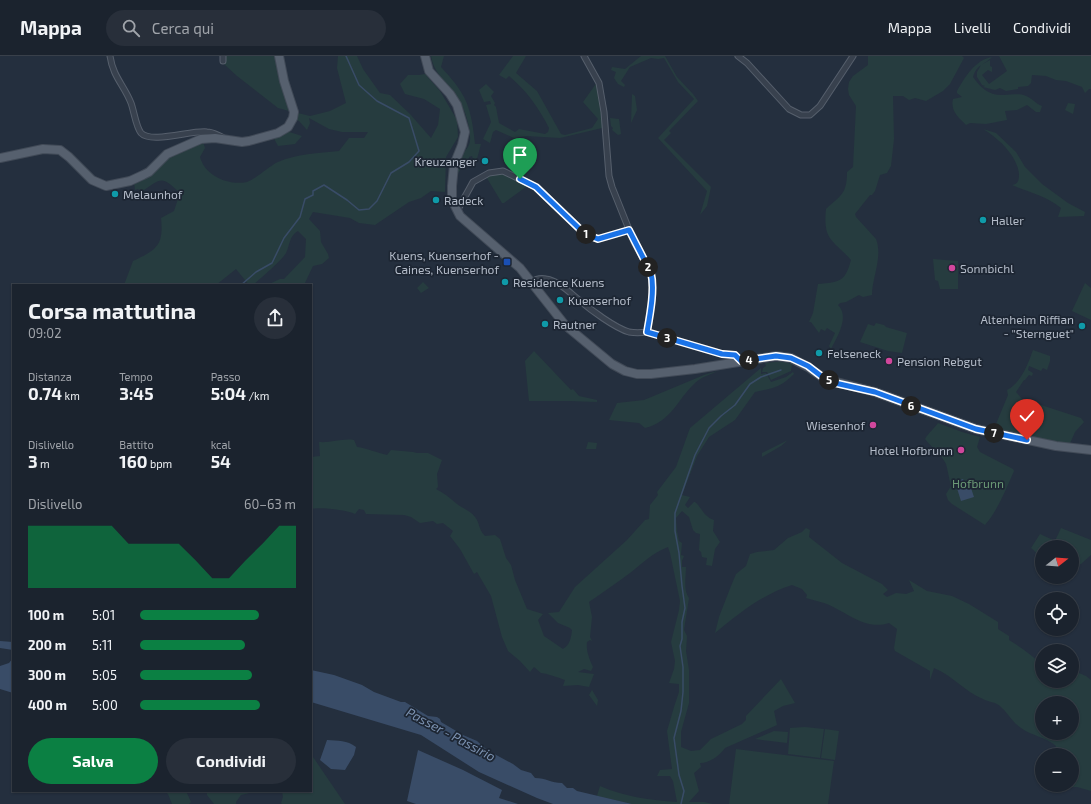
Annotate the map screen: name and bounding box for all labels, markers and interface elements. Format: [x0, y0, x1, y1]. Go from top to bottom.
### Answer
search box [106, 10, 386, 46]
text: Mappa [20, 16, 82, 39]
icon: search [120, 17, 142, 39]
text: Cerca qui [152, 19, 214, 37]
text: Mappa [888, 19, 932, 36]
text: Livelli [954, 19, 991, 36]
text: Condividi [1013, 19, 1071, 36]
pin [503, 138, 537, 179]
icon: arrive [509, 144, 531, 166]
place label: Kreuzanger [414, 154, 477, 168]
marker: Kreuzanger [480, 156, 490, 166]
place label: Melaunhof [123, 187, 183, 201]
marker: Melaunhof [110, 189, 120, 199]
place label: Radeck [444, 193, 483, 207]
marker: Radeck [431, 195, 441, 205]
place label: Haller [991, 213, 1024, 227]
marker: Haller [978, 215, 988, 225]
pin: 1 [576, 224, 596, 244]
text: 1 [584, 227, 588, 240]
place label: Kuens, Kuenserhof - Caines, Kuenserhof [389, 248, 499, 276]
marker: Kuens, Kuenserhof - Caines, Kuenserhof [502, 257, 512, 267]
pin: 2 [638, 257, 658, 277]
text: 2 [645, 260, 651, 273]
place label: Sonnbichl [960, 261, 1014, 275]
marker: Sonnbichl [947, 263, 957, 273]
place label: Residence Kuens [513, 275, 604, 289]
marker: Residence Kuens [500, 277, 510, 287]
place label: Kuenserhof [568, 293, 631, 307]
marker: Kuenserhof [555, 295, 565, 305]
text: Corsa mattutina [28, 297, 196, 323]
button: share [254, 297, 296, 339]
place label: Altenheim Riffian - "Sternguet" [980, 312, 1074, 340]
place label: Rautner [553, 317, 597, 331]
marker: Rautner [540, 319, 550, 329]
marker: Altenheim Riffian - "Sternguet" [1077, 321, 1087, 331]
text: 09:02 [28, 325, 62, 341]
pin: 3 [657, 328, 677, 348]
text: 3 [664, 331, 670, 344]
place label: Felseneck [827, 346, 881, 360]
marker: Felseneck [814, 348, 824, 358]
pin: 4 [739, 350, 759, 370]
text: 4 [745, 353, 753, 366]
place label: Pension Rebgut [897, 354, 982, 368]
marker: Pension Rebgut [884, 356, 894, 366]
text: Distanza [28, 370, 72, 383]
text: Tempo [119, 370, 153, 383]
text: Passo [211, 370, 241, 383]
pin: 5 [819, 370, 839, 390]
text: 5 [826, 373, 832, 386]
text: 0.74 [28, 383, 62, 403]
text: 3:45 [119, 383, 154, 403]
text: 5:04 [211, 383, 246, 403]
text: km [62, 389, 80, 402]
text: /km [246, 389, 269, 402]
pin: 6 [901, 396, 921, 416]
text: 6 [908, 399, 914, 412]
pin [1010, 399, 1044, 440]
icon: check [1016, 405, 1038, 427]
place label: Wiesenhof [806, 418, 865, 432]
marker: Wiesenhof [868, 420, 878, 430]
pin: 7 [984, 423, 1004, 443]
text: 7 [991, 426, 997, 439]
text: Dislivello [28, 438, 74, 451]
text: Battito [119, 438, 154, 451]
text: kcal [211, 438, 231, 451]
place label: Hotel Hofbrunn [869, 443, 953, 457]
marker: Hotel Hofbrunn [956, 445, 966, 455]
text: 3 [28, 451, 38, 471]
text: 160 [119, 451, 147, 471]
text: 54 [211, 451, 231, 471]
text: m [38, 457, 50, 470]
text: bpm [147, 457, 172, 470]
park label: Hofbrunn [952, 476, 1004, 490]
text: Dislivello [28, 496, 82, 512]
text: 60–63 m [244, 496, 296, 512]
north arrow [1035, 540, 1079, 584]
map controls [1035, 540, 1079, 792]
button: locate [1035, 592, 1079, 636]
text: 100 m [28, 607, 64, 623]
text: 5:01 [92, 607, 115, 623]
text: 200 m [28, 637, 66, 653]
text: 5:11 [92, 637, 112, 653]
button: layers [1035, 644, 1079, 688]
text: 300 m [28, 667, 66, 683]
text: 5:05 [92, 667, 117, 683]
button: + [1035, 696, 1079, 740]
text: 400 m [28, 697, 67, 713]
text: 5:00 [92, 697, 118, 713]
water label: Passer - Passirio [404, 704, 498, 764]
button: Salva [28, 738, 158, 784]
button: Condividi [166, 738, 296, 784]
button: − [1035, 748, 1079, 792]

